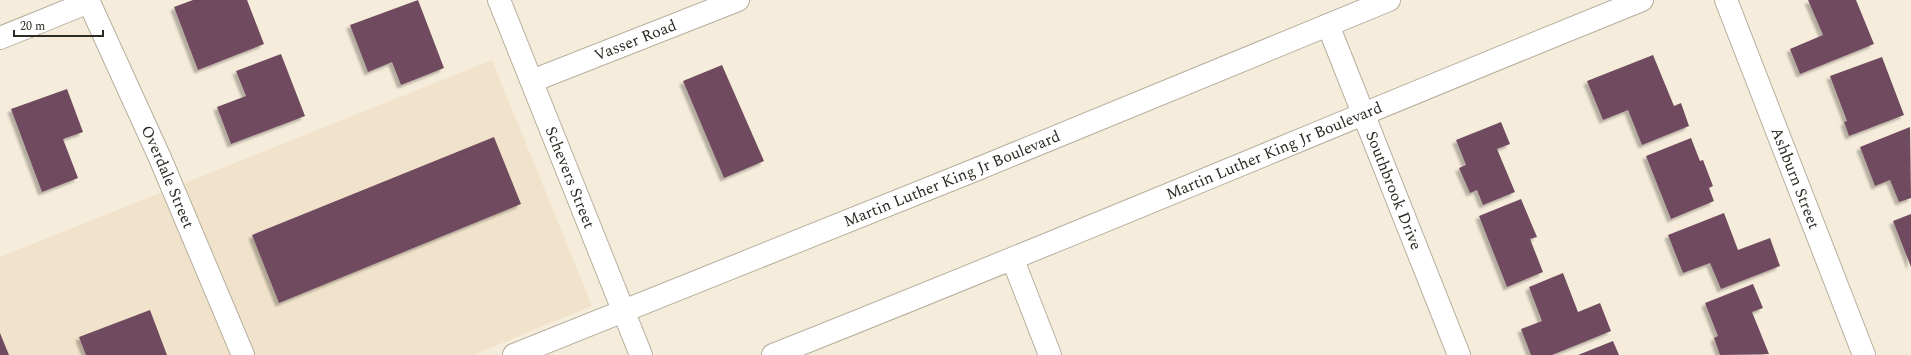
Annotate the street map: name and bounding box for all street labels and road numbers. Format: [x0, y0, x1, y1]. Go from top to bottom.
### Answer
street label: Vasser Road [591, 13, 680, 67]
street label: Martin Luther King Jr Boulevard [1162, 95, 1386, 206]
street label: Overdale Street [135, 121, 200, 233]
street label: Schevers Street [539, 123, 601, 232]
street label: Martin Luther King Jr Boulevard [840, 124, 1064, 234]
street label: Ashburn Street [1765, 124, 1826, 233]
street label: Southbrook Drive [1359, 127, 1428, 253]

